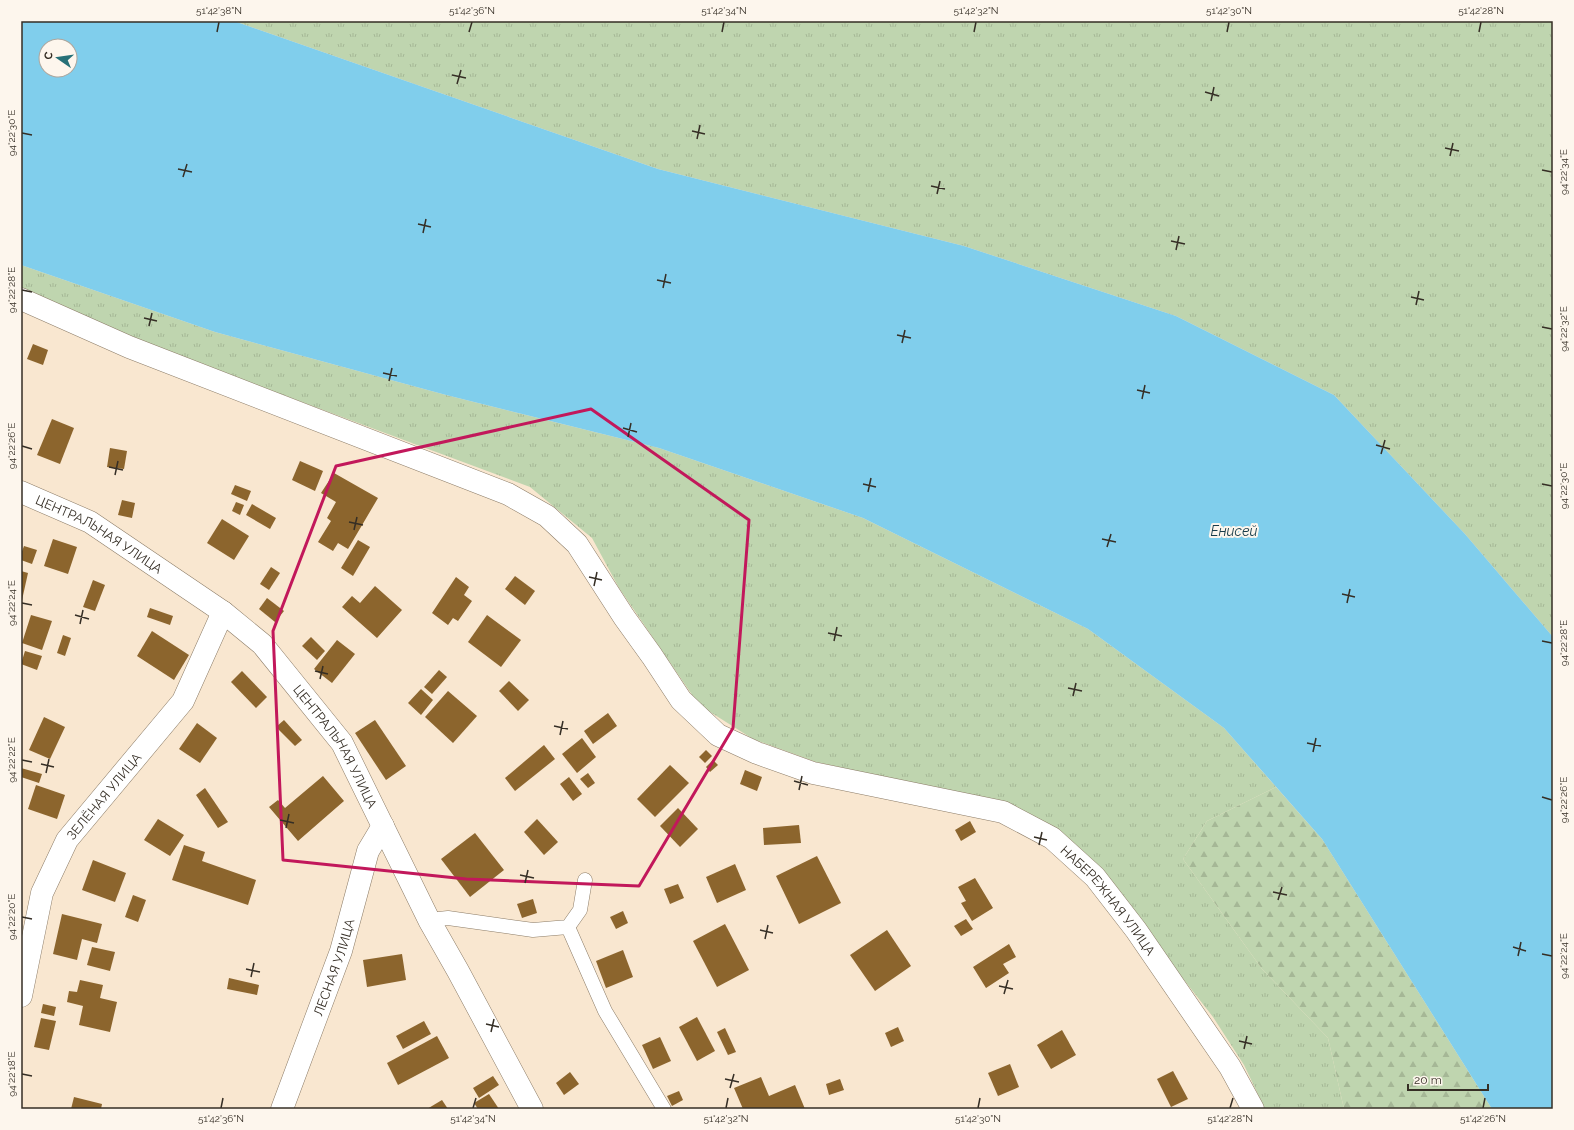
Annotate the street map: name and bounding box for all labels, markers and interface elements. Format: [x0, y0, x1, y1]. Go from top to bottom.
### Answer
text: 51°42'38"N [196, 5, 242, 16]
text: 51°42'36"N [449, 5, 495, 16]
text: 51°42'34"N [701, 5, 747, 16]
text: 51°42'32"N [953, 5, 999, 16]
text: 51°42'30"N [1206, 5, 1252, 16]
text: 51°42'28"N [1458, 5, 1504, 16]
north arrow [38, 38, 78, 78]
text: С [42, 50, 56, 61]
text: 94°22'30"E [6, 110, 17, 156]
text: 94°22'34"E [1558, 149, 1569, 195]
text: 94°22'28"E [6, 267, 17, 313]
text: 94°22'32"E [1558, 306, 1569, 352]
text: 94°22'26"E [6, 423, 17, 469]
text: 94°22'30"E [1558, 463, 1569, 509]
street label: ЦЕНТРАЛЬНАЯ УЛИЦА [33, 492, 166, 576]
water label: Енисей [1210, 523, 1258, 539]
text: 94°22'24"E [6, 580, 17, 626]
text: 94°22'28"E [1558, 620, 1569, 666]
street label: ЦЕНТРАЛЬНАЯ УЛИЦА [290, 682, 380, 811]
text: 94°22'22"E [6, 737, 17, 783]
street label: ЗЕЛЁНАЯ УЛИЦА [63, 750, 144, 842]
text: 94°22'26"E [1558, 777, 1569, 823]
street label: НАБЕРЕЖНАЯ УЛИЦА [1058, 842, 1159, 958]
text: 94°22'20"E [6, 894, 17, 940]
street label: ЛЕСНАЯ УЛИЦА [310, 917, 357, 1018]
text: 94°22'24"E [1558, 933, 1569, 979]
text: 94°22'18"E [6, 1051, 17, 1097]
scale bar [1408, 1066, 1488, 1092]
text: 20 m [1414, 1073, 1442, 1087]
text: 51°42'36"N [198, 1113, 244, 1124]
text: 51°42'34"N [450, 1113, 496, 1124]
text: 51°42'32"N [703, 1113, 749, 1124]
text: 51°42'30"N [955, 1113, 1001, 1124]
text: 51°42'28"N [1207, 1113, 1253, 1124]
text: 51°42'26"N [1460, 1113, 1506, 1124]

